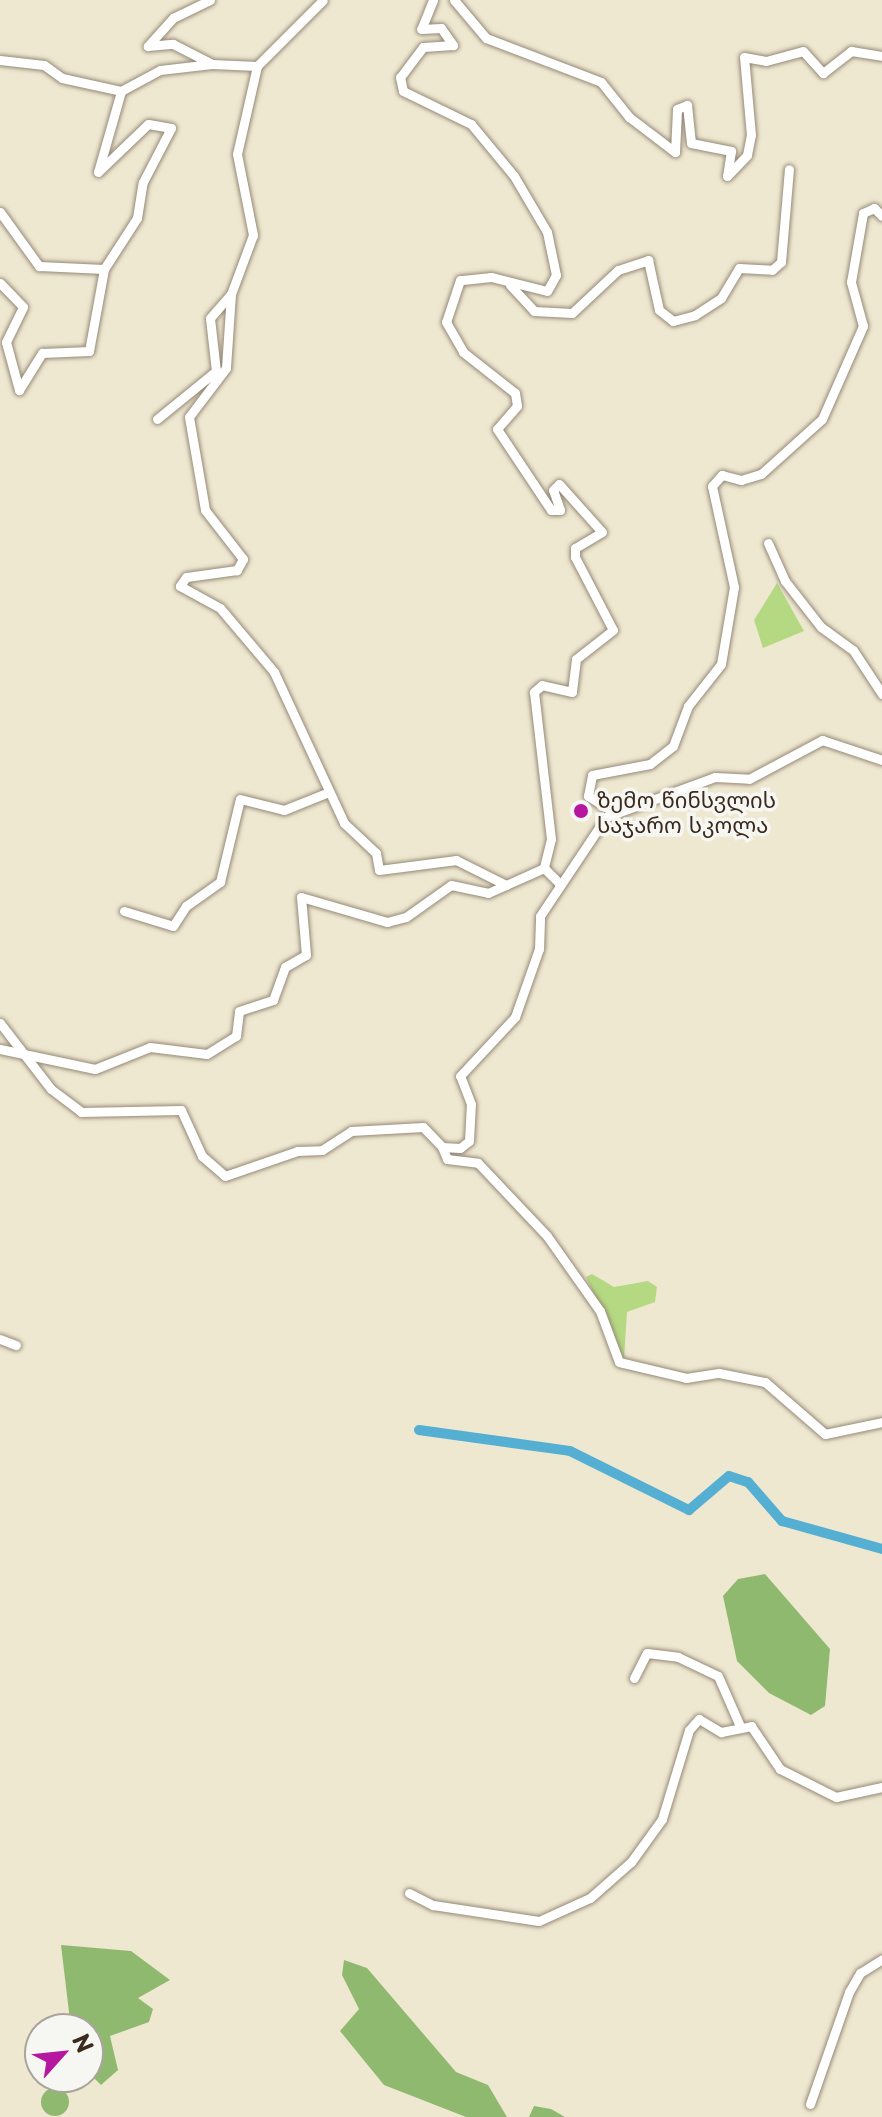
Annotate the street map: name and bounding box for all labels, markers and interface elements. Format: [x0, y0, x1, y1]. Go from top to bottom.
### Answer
place label: ზემო წინსვლის საჯარო სკოლა [597, 785, 776, 836]
marker: ზემო წინსვლის საჯარო სკოლა [572, 802, 590, 820]
north arrow [24, 2013, 104, 2093]
text: N [65, 2028, 103, 2058]

